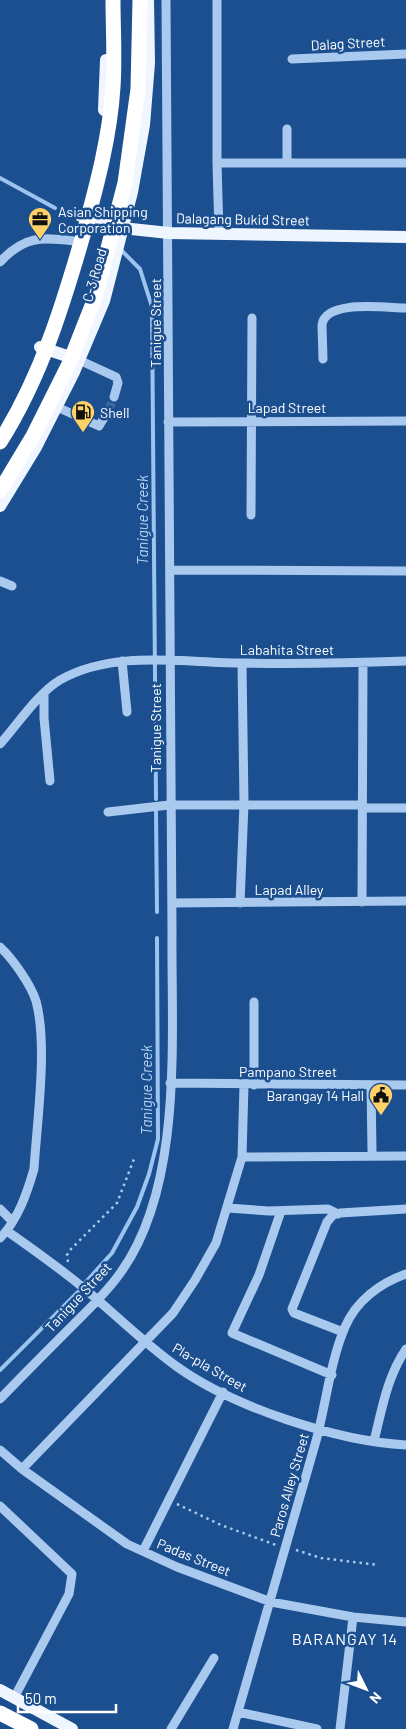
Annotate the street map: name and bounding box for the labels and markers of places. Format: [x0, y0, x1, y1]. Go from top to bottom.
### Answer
place label: Asian Shipping Corporation [58, 203, 148, 236]
office icon: Asian Shipping Corporation [27, 206, 53, 240]
fuel station icon: Shell [70, 399, 96, 433]
place label: Shell [100, 404, 130, 421]
public building icon: Barangay 14 Hall [368, 1082, 394, 1116]
place label: Barangay 14 Hall [266, 1087, 364, 1104]

